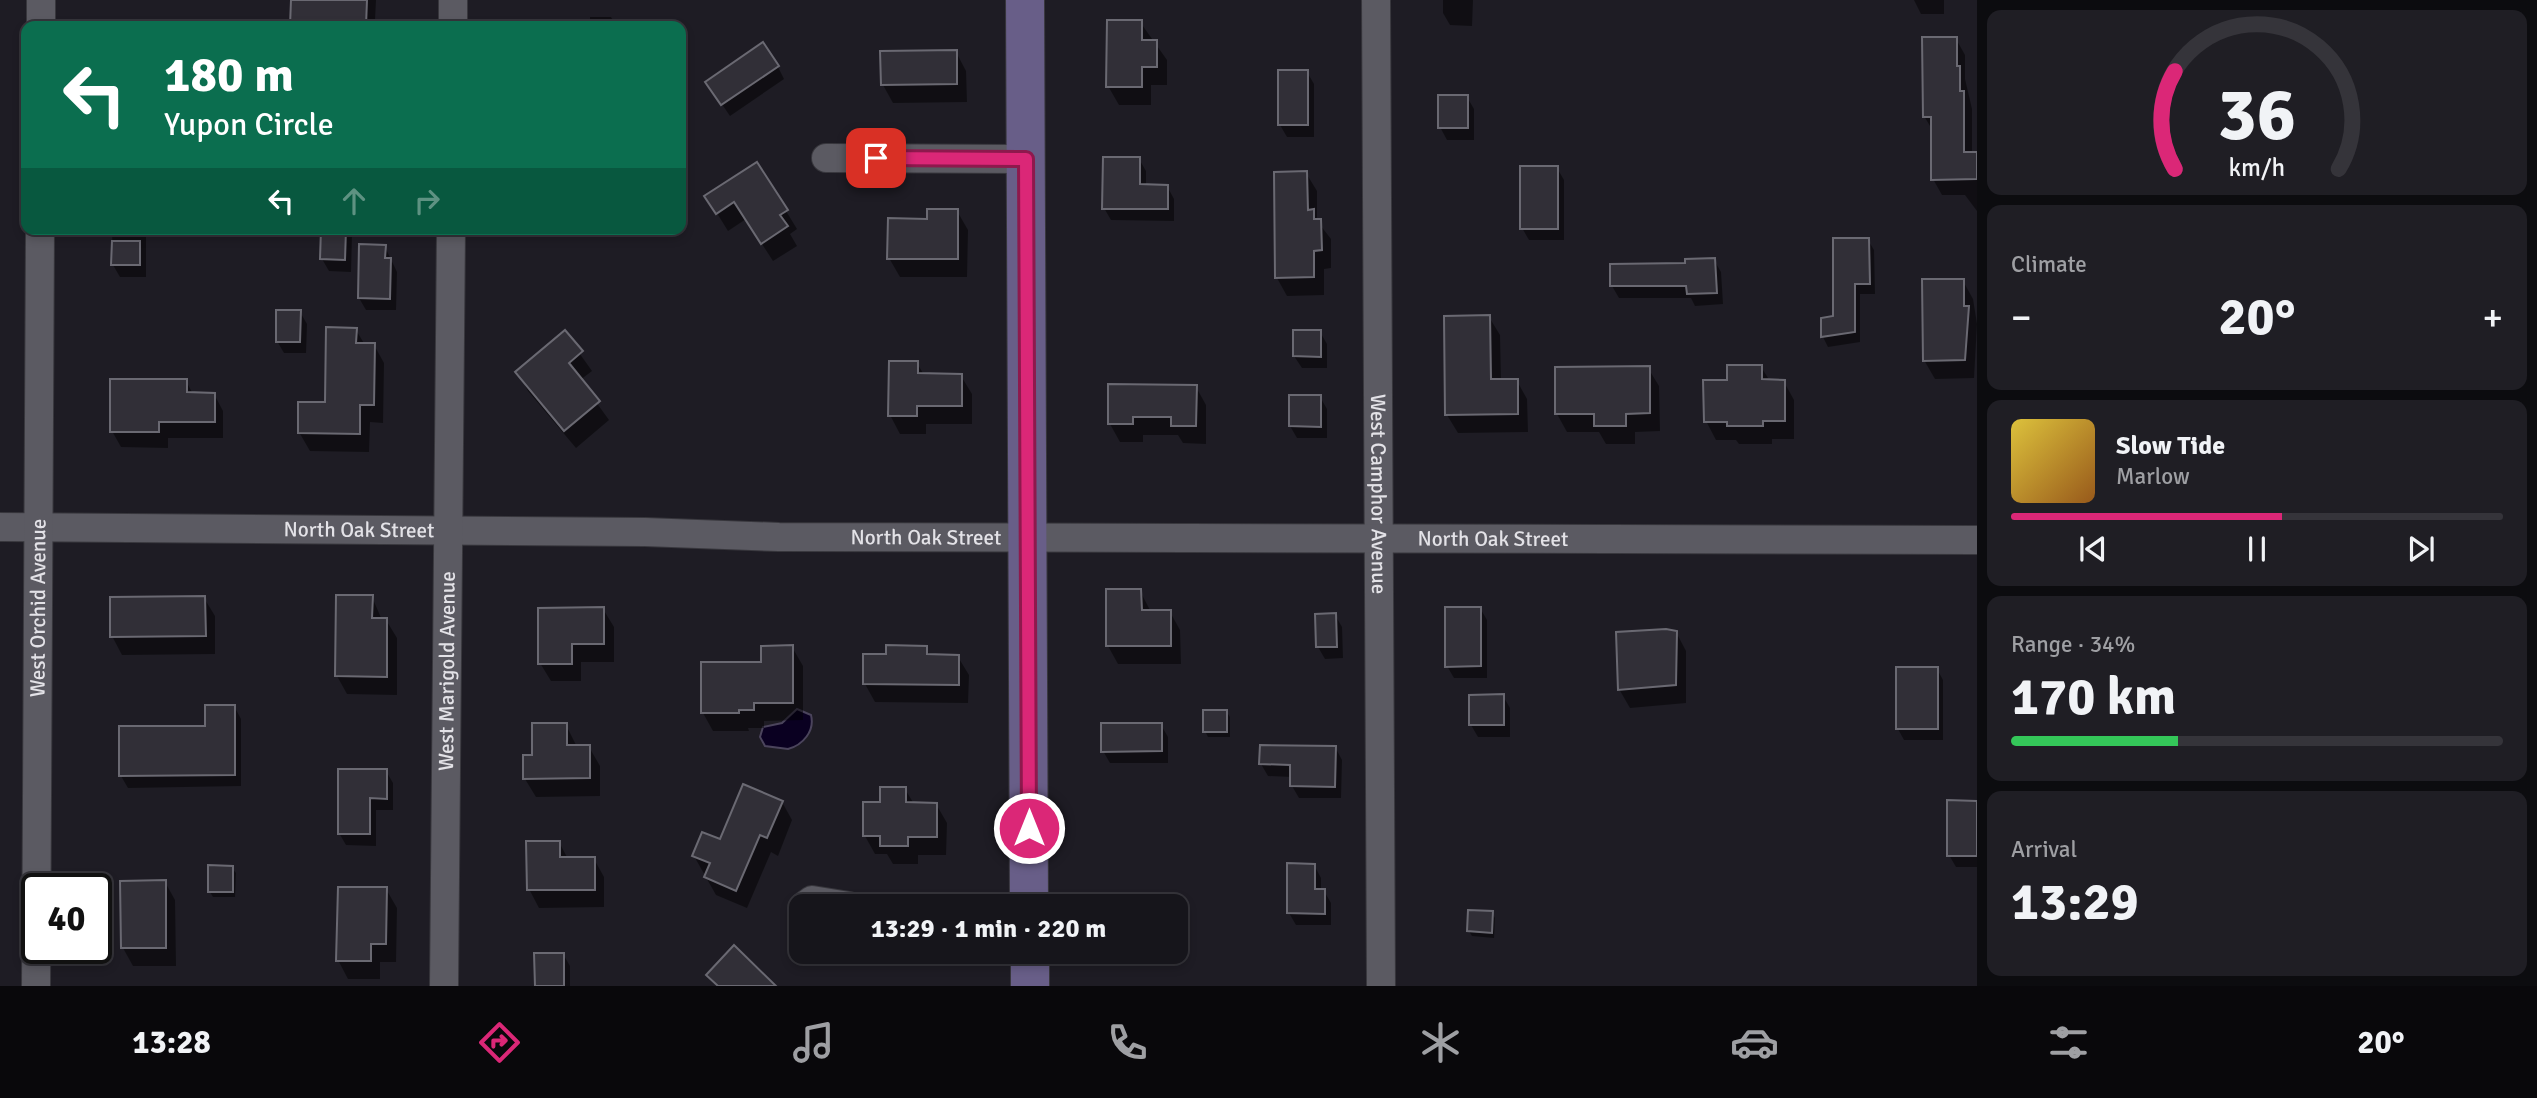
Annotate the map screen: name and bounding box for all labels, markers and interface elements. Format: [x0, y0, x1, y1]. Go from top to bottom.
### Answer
text: 180 m [164, 45, 294, 105]
icon: left [49, 49, 140, 140]
text: 36 [2218, 71, 2296, 160]
text: Yupon Circle [164, 105, 334, 144]
pin [846, 128, 906, 188]
icon: arrive [857, 139, 895, 177]
text: km/h [2229, 151, 2285, 182]
icon: left [262, 182, 300, 220]
icon: ahead [335, 182, 373, 220]
icon: right [408, 182, 446, 220]
text: Climate [2011, 250, 2087, 279]
text: 20° [2219, 285, 2295, 349]
text: − [2011, 294, 2032, 341]
text: + [2482, 294, 2503, 341]
street label: West Camphor Avenue [1365, 394, 1392, 594]
text: Slow Tide [2116, 430, 2225, 462]
text: Marlow [2116, 462, 2190, 491]
street label: North Oak Street [283, 516, 435, 543]
street label: West Orchid Avenue [25, 519, 51, 697]
street label: North Oak Street [850, 524, 1001, 551]
street label: North Oak Street [1417, 526, 1568, 552]
icon: previous [2074, 530, 2112, 568]
icon: pause [2238, 530, 2276, 568]
icon: next [2402, 530, 2440, 568]
street label: West Marigold Avenue [433, 571, 461, 771]
text: Range · 34% [2011, 630, 2135, 659]
text: 170 km [2011, 665, 2176, 729]
position arrow [992, 791, 1066, 865]
text: Arrival [2011, 835, 2077, 864]
text: 13:29 [2011, 870, 2139, 934]
speed limit sign: 40 [21, 873, 112, 964]
text: 13:29 · 1 min · 220 m [871, 913, 1106, 945]
icon: directions [475, 1018, 524, 1067]
icon: music [789, 1018, 838, 1067]
icon: phone [1103, 1018, 1152, 1067]
icon: climate [1416, 1018, 1465, 1067]
icon: car [1730, 1018, 1779, 1067]
icon: filters [2044, 1018, 2093, 1067]
text: 13:28 [132, 1023, 211, 1062]
text: 20° [2357, 1023, 2405, 1062]

